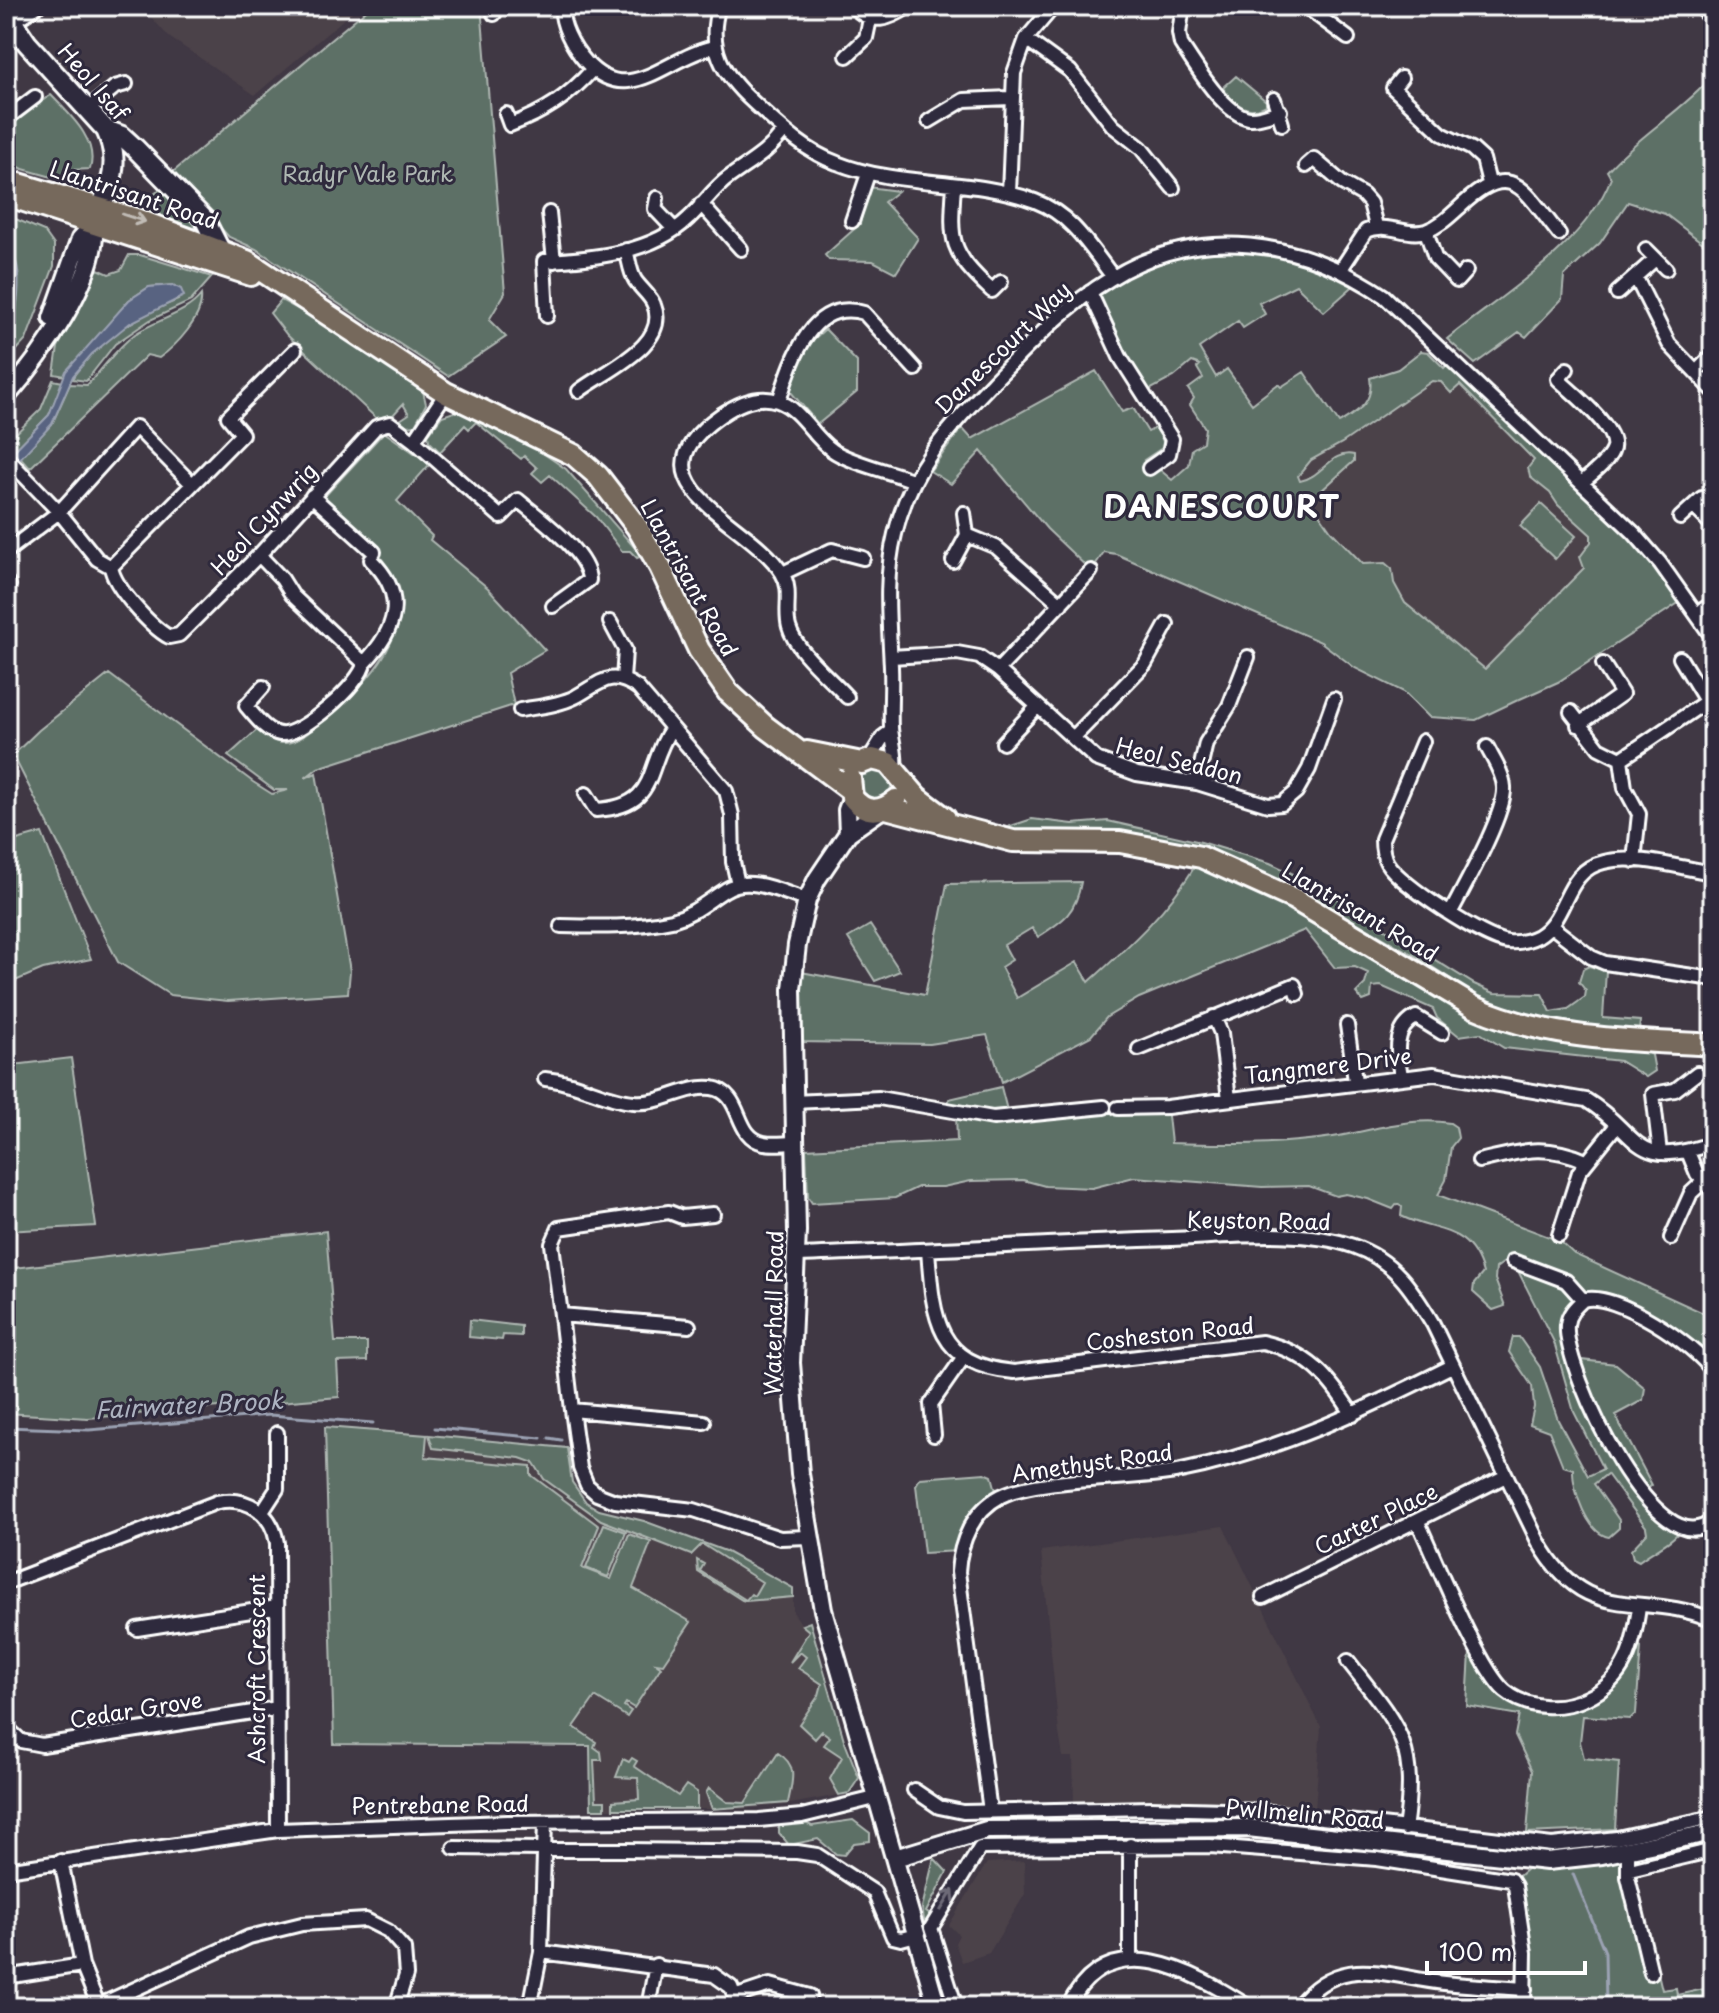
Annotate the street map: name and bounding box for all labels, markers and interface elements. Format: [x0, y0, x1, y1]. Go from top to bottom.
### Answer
street label: Heol Isaf [51, 35, 139, 129]
street label: Llantrisant Road [46, 151, 223, 236]
park label: Radyr Vale Park [282, 156, 454, 189]
one-way arrow [122, 212, 147, 227]
street label: Danescourt Way [926, 273, 1078, 421]
street label: Heol Cynwrig [202, 454, 324, 582]
district label: DANESCOURT [1103, 483, 1341, 528]
street label: Llantrisant Road [633, 492, 747, 662]
street label: Heol Seddon [1112, 728, 1246, 791]
street label: Llantrisant Road [1276, 853, 1445, 969]
street label: Tangmere Drive [1242, 1038, 1413, 1091]
street label: Keyston Road [1187, 1202, 1331, 1237]
street label: Waterhall Road [755, 1230, 790, 1396]
street label: Cosheston Road [1084, 1307, 1256, 1358]
water label: Fairwater Brook [94, 1381, 285, 1427]
street label: Amethyst Road [1009, 1434, 1174, 1489]
street label: Carter Place [1308, 1474, 1442, 1562]
street label: Ashcroft Crescent [239, 1574, 272, 1764]
street label: Cedar Grove [67, 1682, 204, 1735]
street label: Pentrebane Road [351, 1785, 529, 1822]
street label: Pwllmelin Road [1224, 1789, 1386, 1836]
one-way arrow [940, 1889, 956, 1912]
scale bar [1427, 1925, 1585, 1975]
text: 100 m [1439, 1933, 1512, 1969]

